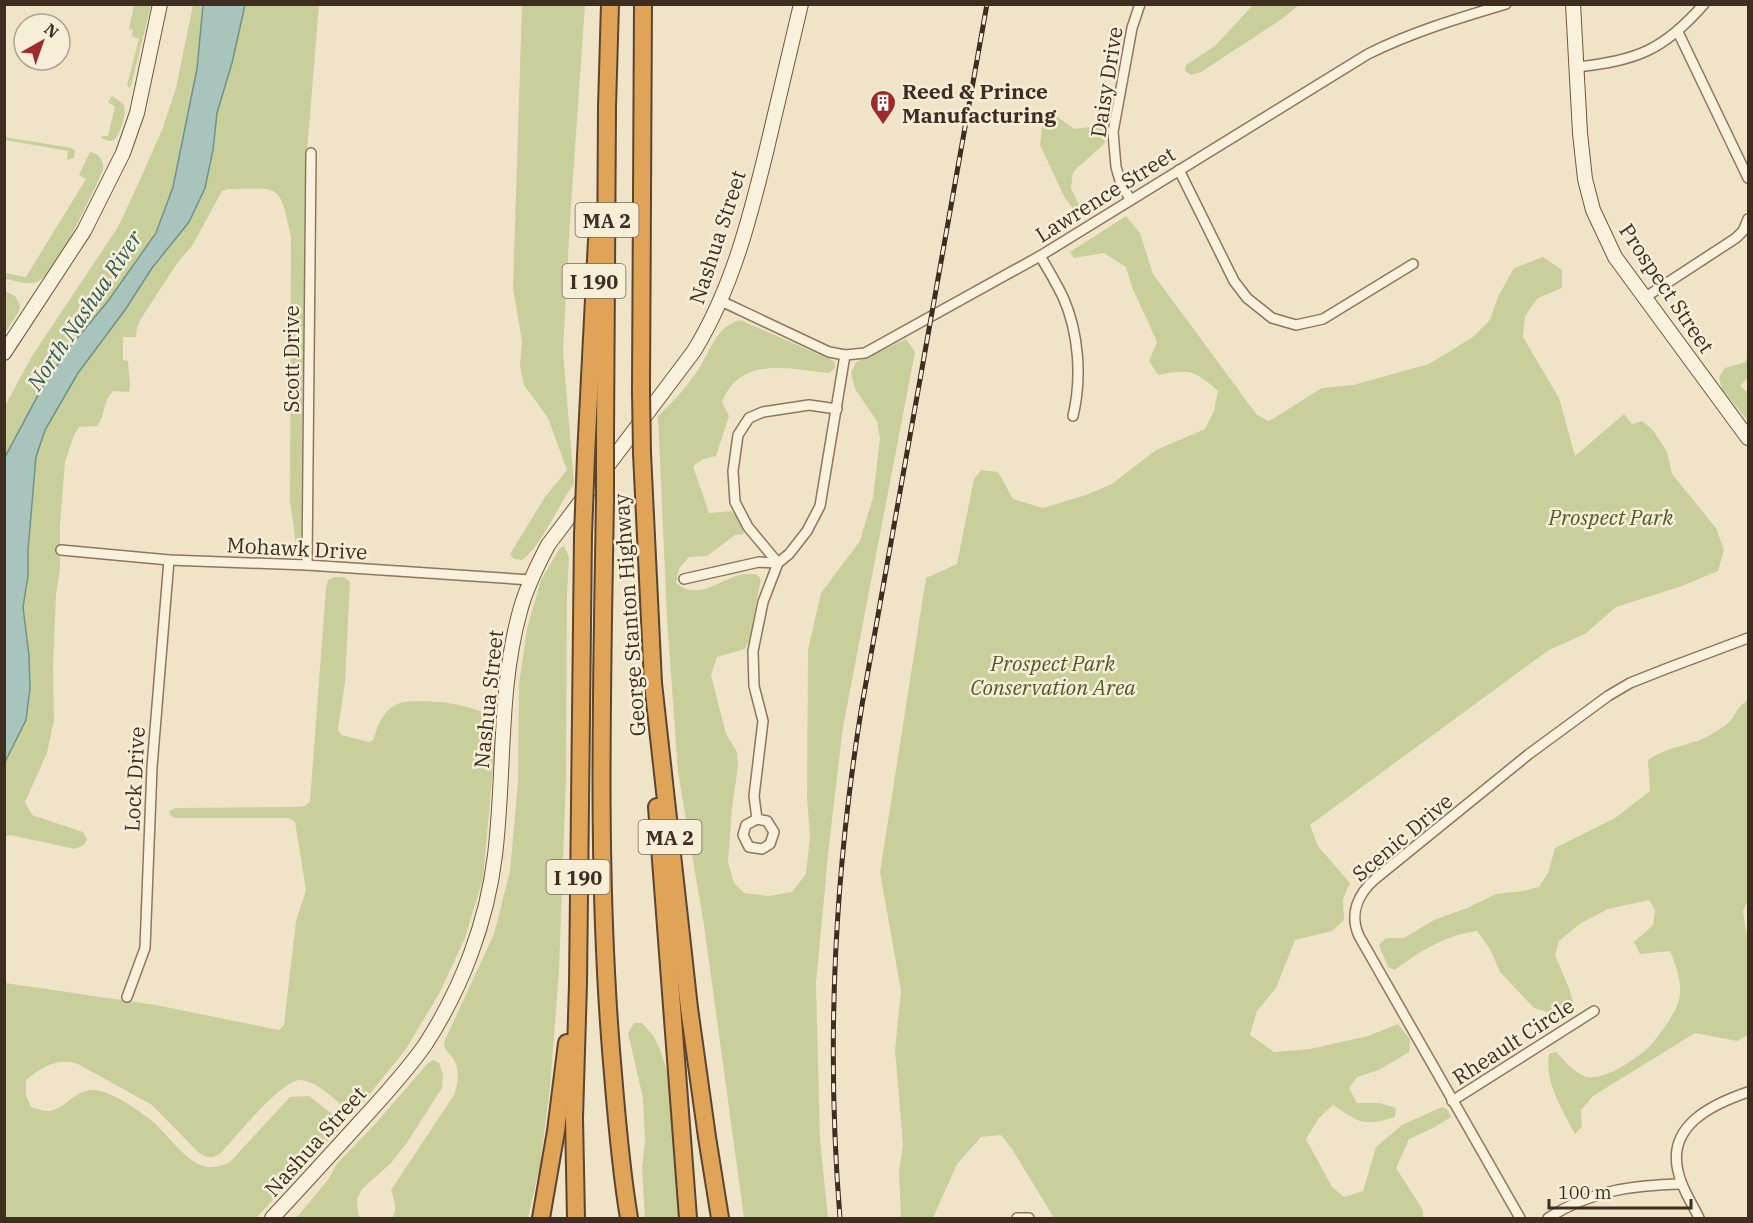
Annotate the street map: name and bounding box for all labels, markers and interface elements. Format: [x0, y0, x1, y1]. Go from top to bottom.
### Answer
north arrow [12, 12, 72, 72]
text: N [40, 19, 63, 42]
street label: Daisy Drive [1083, 24, 1129, 140]
place label: Reed & Prince Manufacturing [902, 77, 1057, 129]
building icon: Reed & Prince Manufacturing [868, 88, 898, 126]
street label: Lawrence Street [1030, 140, 1180, 248]
street label: Nashua Street [682, 166, 752, 308]
road number: MA 2 [576, 203, 638, 237]
street label: Prospect Street [1613, 218, 1721, 358]
water label: North Nashua River [19, 223, 149, 396]
road number: I 190 [562, 264, 626, 298]
street label: Scott Drive [277, 305, 305, 413]
street label: George Stanton Highway [606, 492, 651, 737]
park label: Prospect Park [1548, 503, 1674, 531]
street label: Mohawk Drive [226, 530, 368, 566]
street label: Nashua Street [467, 628, 509, 770]
park label: Prospect Park Conservation Area [970, 649, 1136, 701]
street label: Lock Drive [117, 726, 151, 832]
street label: Scenic Drive [1346, 787, 1458, 887]
road number: MA 2 [638, 820, 702, 854]
road number: I 190 [546, 860, 610, 894]
street label: Rheault Circle [1447, 991, 1579, 1091]
street label: Nashua Street [258, 1080, 372, 1202]
scale bar [1549, 1172, 1692, 1210]
text: 100 m [1558, 1181, 1612, 1204]

